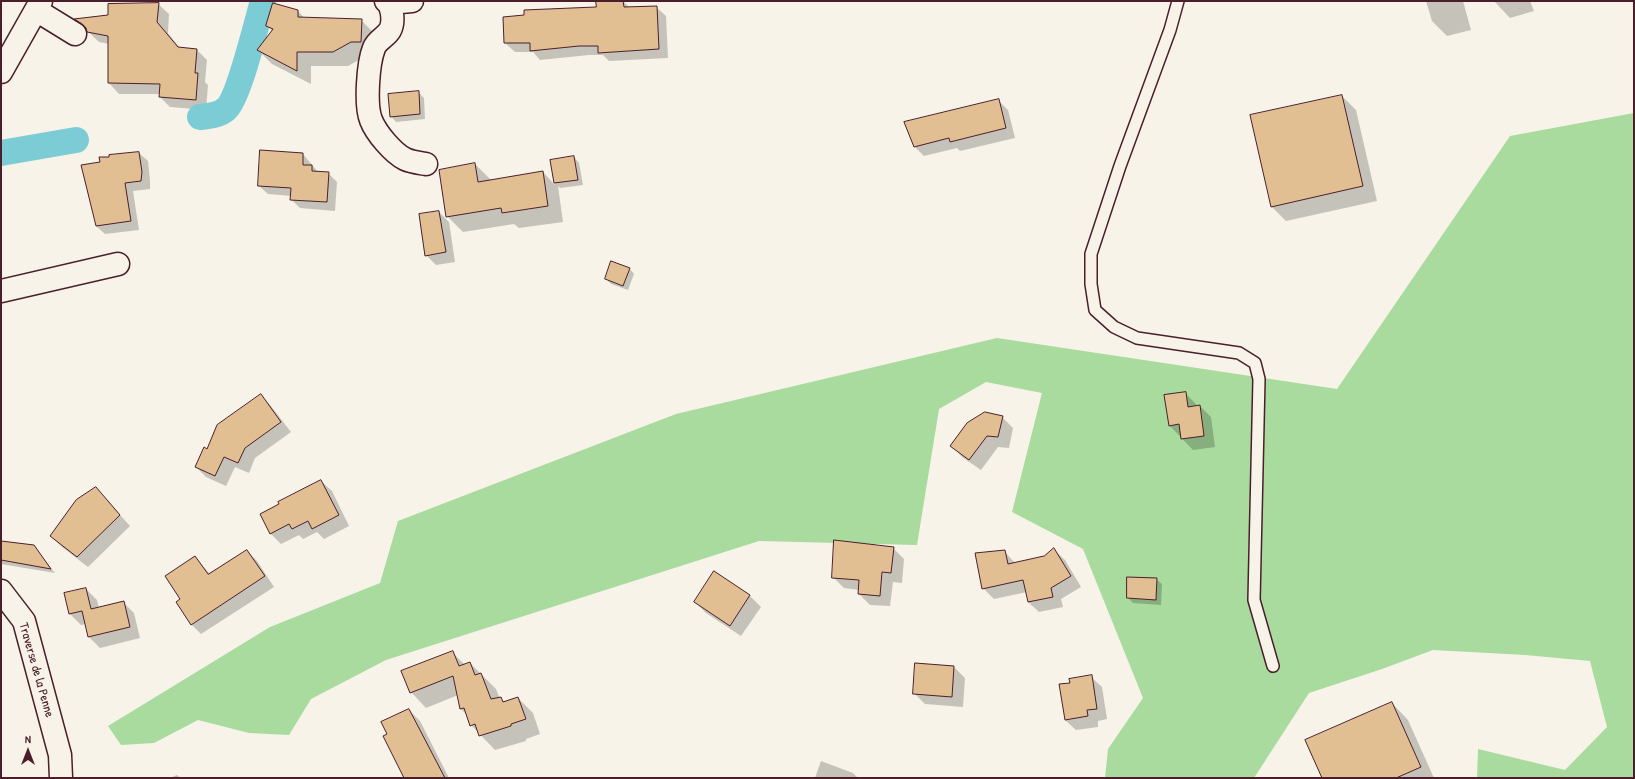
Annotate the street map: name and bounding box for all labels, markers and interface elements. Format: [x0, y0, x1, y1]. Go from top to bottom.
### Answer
street label: Traverse de la Penne [15, 621, 57, 719]
north arrow [8, 731, 48, 771]
text: N [25, 732, 31, 746]

